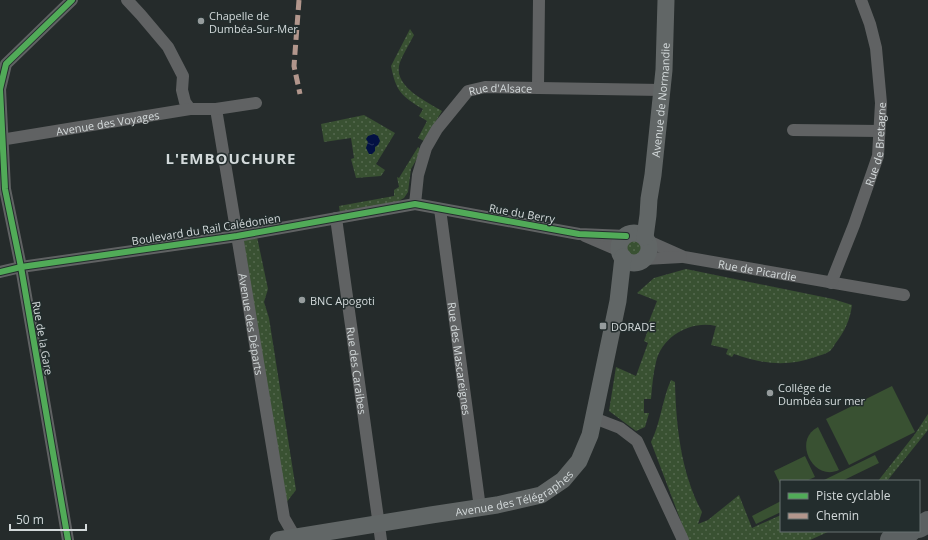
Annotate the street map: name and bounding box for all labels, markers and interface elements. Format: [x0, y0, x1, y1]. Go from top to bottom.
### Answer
place label: Chapelle de Dumbéa-Sur-Mer [209, 8, 298, 36]
marker: Chapelle de Dumbéa-Sur-Mer [196, 16, 206, 26]
street label: Avenue de Normandie [647, 42, 672, 158]
street label: Rue d'Alsace [467, 79, 533, 98]
street label: Rue de Bretagne [861, 102, 889, 188]
street label: Avenue des Voyages [55, 107, 160, 138]
district label: L'EMBOUCHURE [165, 148, 297, 168]
street label: Rue du Berry [488, 200, 557, 226]
street label: Boulevard du Rail Calédonien [130, 210, 282, 248]
street label: Rue de Picardie [717, 256, 798, 284]
street label: Avenue des Départs [236, 272, 268, 376]
place label: BNC Apogoti [310, 293, 375, 308]
marker: BNC Apogoti [297, 295, 307, 305]
street label: Rue de la Gare [29, 300, 57, 376]
street label: Rue des Mascareignes [445, 301, 475, 416]
place label: DORADE [611, 319, 655, 334]
marker: DORADE [598, 321, 608, 331]
street label: Rue des Caraibes [344, 326, 371, 415]
place label: Collége de Dumbéa sur mer [778, 380, 865, 408]
marker: Collége de Dumbéa sur mer [765, 388, 775, 398]
street label: Avenue des Télégraphes [454, 467, 576, 519]
legend [780, 480, 920, 532]
text: Piste cyclable [816, 487, 891, 504]
scale bar [10, 506, 86, 532]
text: Chemin [816, 507, 859, 524]
text: 50 m [16, 511, 44, 528]

